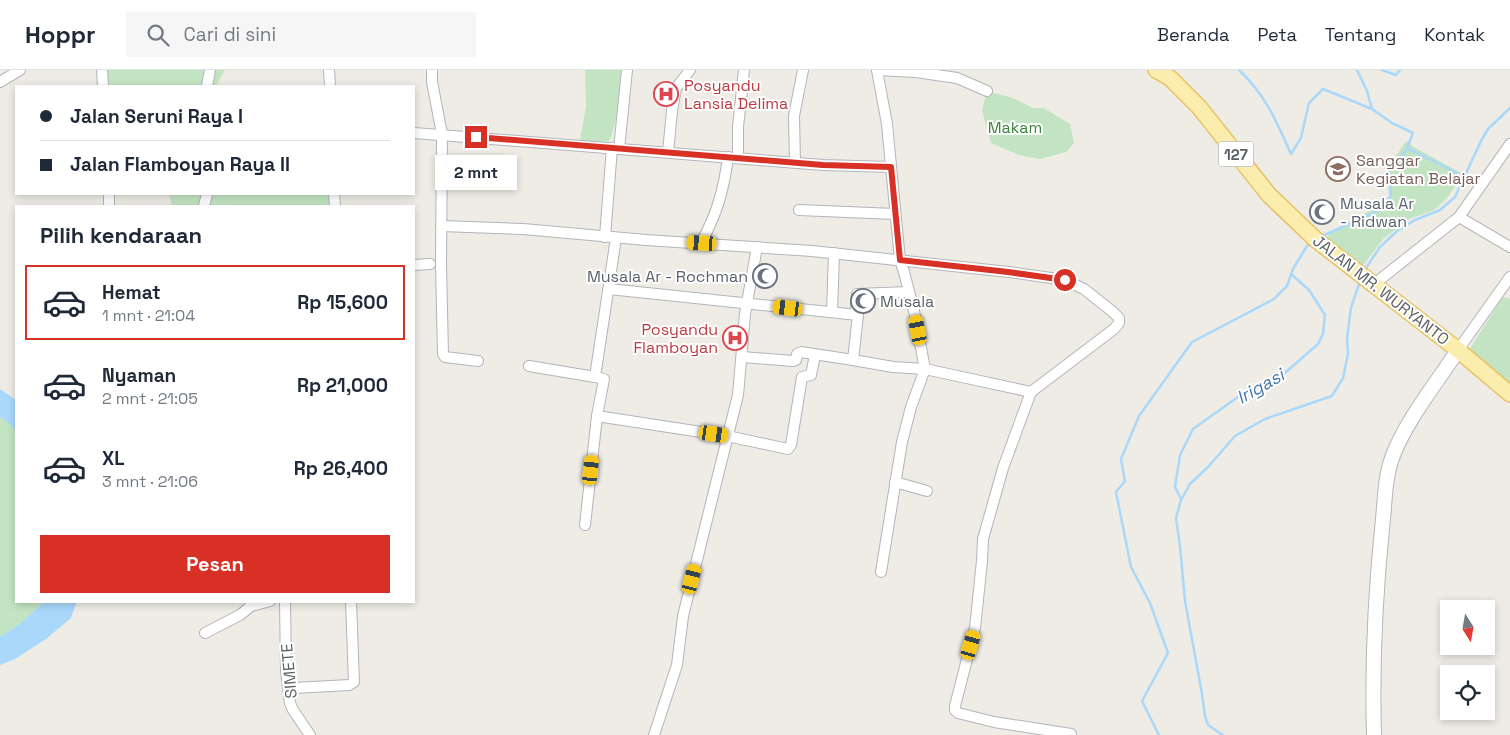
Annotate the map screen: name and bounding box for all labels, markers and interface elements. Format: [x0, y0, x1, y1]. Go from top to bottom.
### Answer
search box [126, 12, 476, 57]
text: Hoppr [25, 19, 96, 50]
icon: search [144, 21, 172, 49]
text: Cari di sini [184, 22, 276, 47]
text: Beranda [1157, 23, 1229, 46]
text: Peta [1257, 23, 1297, 46]
text: Tentang [1325, 23, 1396, 46]
text: Kontak [1424, 23, 1485, 46]
place label: Posyandu Lansia Delima [684, 75, 788, 114]
hospital icon: Posyandu Lansia Delima [653, 81, 679, 107]
text: Jalan Seruni Raya I [70, 104, 243, 129]
park label: Makam [988, 117, 1042, 138]
route end [465, 126, 487, 148]
road number: 127 [1218, 142, 1254, 166]
place label: Sanggar Kegiatan Belajar [1356, 150, 1481, 189]
text: Jalan Flamboyan Raya II [70, 152, 290, 177]
callout: 2 mnt [435, 154, 517, 190]
school or university icon: Sanggar Kegiatan Belajar [1325, 156, 1351, 182]
text: 2 mnt [454, 162, 498, 183]
place label: Musala Ar - Ridwan [1340, 193, 1414, 232]
mosque icon: Musala Ar - Ridwan [1309, 199, 1335, 225]
text: Pilih kendaraan [40, 221, 202, 249]
street label: JALAN MR. WURYANTO [1309, 230, 1453, 350]
car [686, 235, 717, 251]
mosque icon: Musala Ar - Rochman [752, 263, 778, 289]
place label: Musala Ar - Rochman [587, 266, 748, 287]
route start [1054, 269, 1076, 291]
icon: car [42, 280, 87, 325]
text: Hemat [102, 280, 161, 305]
mosque icon: Musala [850, 288, 876, 314]
text: Rp 15,600 [297, 290, 388, 315]
place label: Musala [880, 291, 934, 312]
car [772, 299, 803, 317]
text: 1 mnt · 21:04 [102, 305, 195, 326]
car [907, 314, 928, 346]
place label: Posyandu Flamboyan [633, 319, 718, 358]
hospital icon: Posyandu Flamboyan [722, 325, 748, 351]
water label: Irigasi [1232, 362, 1290, 409]
icon: car [42, 363, 87, 408]
text: Nyaman [102, 363, 176, 388]
text: Rp 21,000 [297, 373, 388, 398]
text: 2 mnt · 21:05 [102, 388, 198, 409]
car [698, 424, 729, 444]
icon: car [42, 446, 87, 491]
text: XL [102, 446, 125, 471]
car [581, 454, 600, 486]
text: Rp 26,400 [294, 456, 388, 481]
text: 3 mnt · 21:06 [102, 471, 198, 492]
button: Pesan [40, 535, 390, 593]
car [681, 563, 702, 595]
north arrow [1440, 600, 1495, 655]
map controls [1440, 600, 1495, 720]
car [959, 629, 982, 661]
street label: SIMETE [276, 643, 302, 699]
button: locate [1440, 665, 1495, 720]

